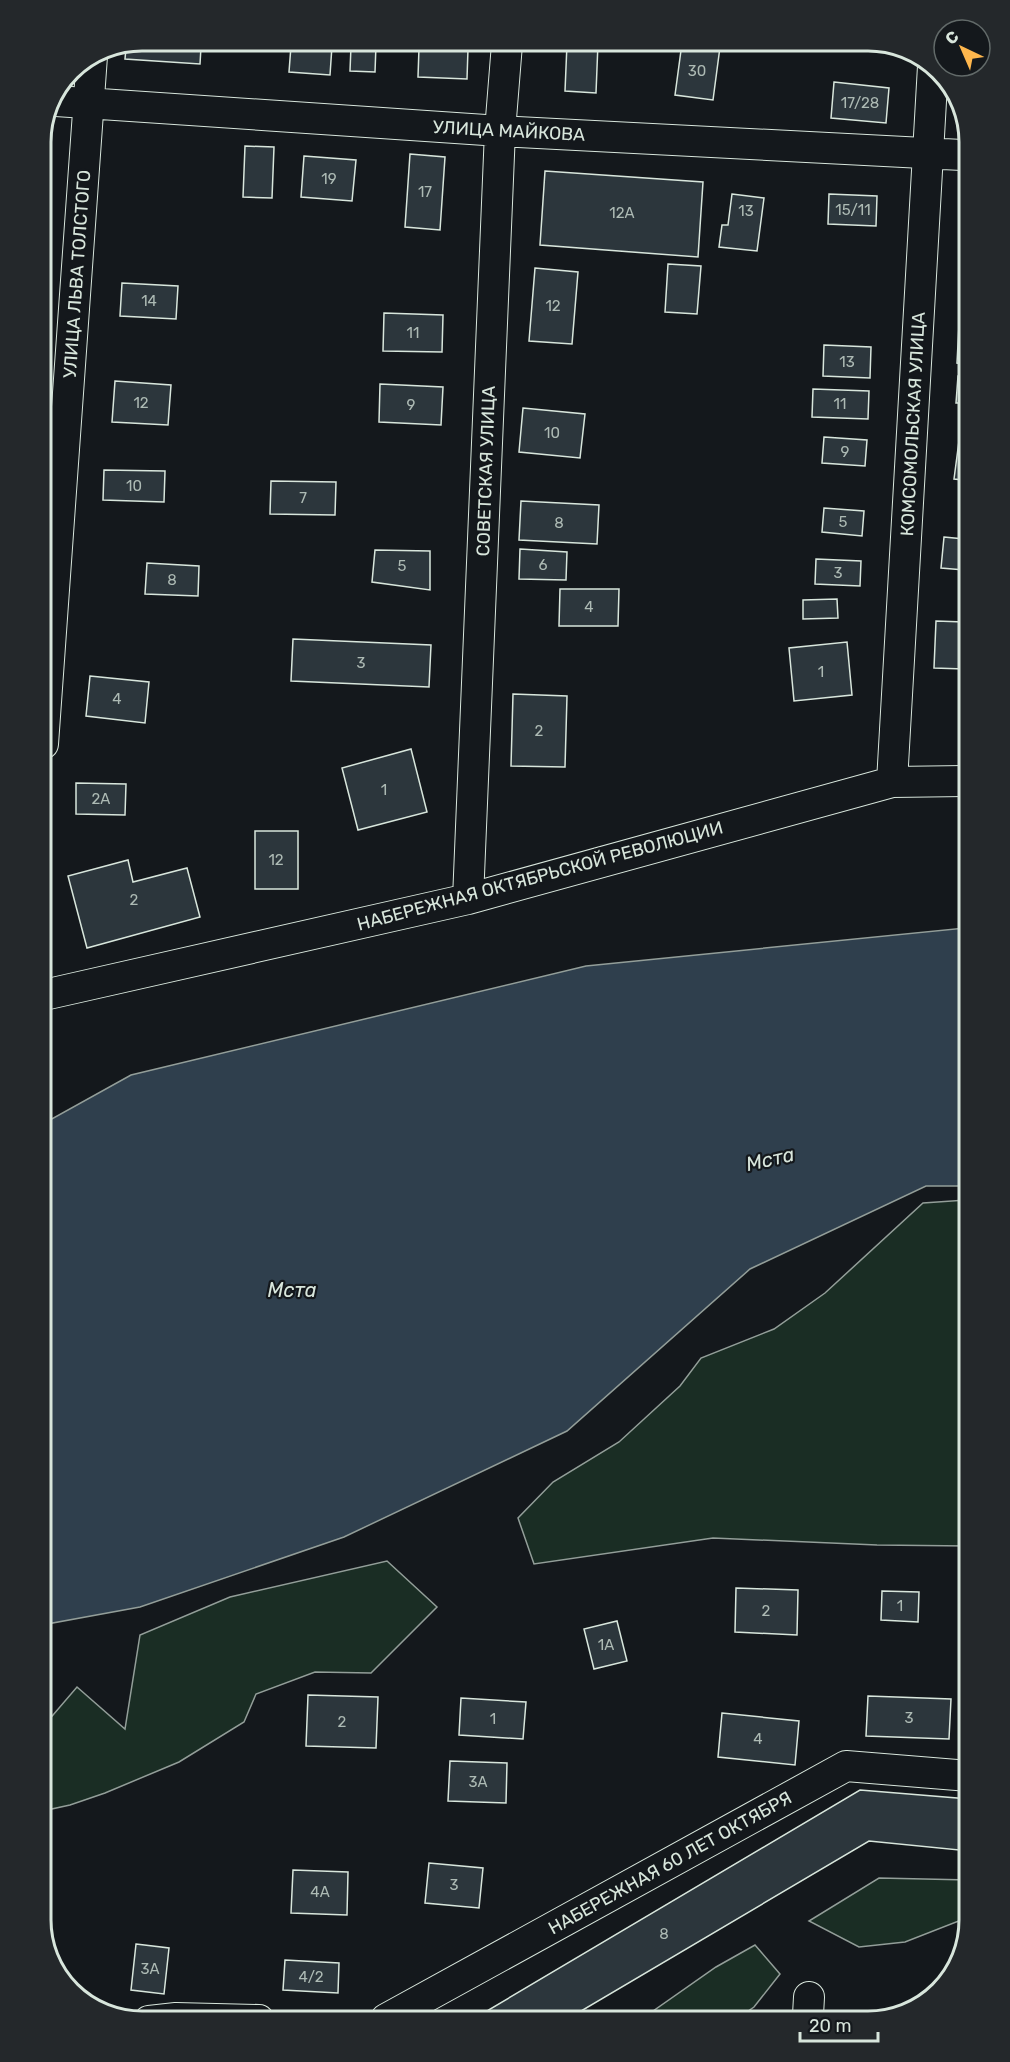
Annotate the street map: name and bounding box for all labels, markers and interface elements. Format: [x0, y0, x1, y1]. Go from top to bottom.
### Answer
north arrow [932, 18, 992, 78]
text: С [941, 27, 963, 48]
house number: 30 [688, 62, 706, 80]
house number: 17/28 [841, 94, 879, 112]
street label: УЛИЦА МАЙКОВА [432, 116, 586, 146]
street label: УЛИЦА ЛЬВА ТОЛСТОГО [59, 169, 95, 379]
house number: 19 [321, 170, 337, 188]
house number: 17 [418, 183, 432, 201]
house number: 15/11 [835, 201, 871, 219]
house number: 13 [738, 202, 754, 220]
house number: 12А [609, 204, 635, 222]
house number: 14 [141, 292, 157, 310]
house number: 12 [545, 297, 561, 315]
street label: КОМСОМОЛЬСКАЯ УЛИЦА [896, 311, 930, 537]
house number: 11 [407, 324, 419, 342]
house number: 13 [839, 353, 855, 371]
street label: СОВЕТСКАЯ УЛИЦА [472, 385, 500, 557]
house number: 12 [133, 394, 149, 412]
house number: 11 [834, 395, 846, 413]
house number: 9 [407, 396, 416, 414]
house number: 10 [544, 424, 560, 442]
house number: 9 [841, 443, 850, 461]
house number: 10 [126, 477, 142, 495]
house number: 7 [299, 489, 307, 507]
house number: 5 [839, 513, 848, 531]
house number: 8 [554, 514, 564, 532]
house number: 6 [538, 556, 548, 574]
house number: 5 [398, 557, 407, 575]
house number: 3 [833, 564, 843, 582]
house number: 8 [167, 571, 177, 589]
house number: 4 [584, 598, 594, 616]
house number: 3 [356, 654, 366, 672]
house number: 1 [818, 663, 824, 681]
house number: 4 [112, 690, 122, 708]
house number: 2 [535, 722, 544, 740]
house number: 1 [381, 781, 387, 799]
house number: 2А [92, 790, 110, 808]
street label: НАБЕРЕЖНАЯ ОКТЯБРЬСКОЙ РЕВОЛЮЦИИ [355, 816, 725, 936]
house number: 12 [268, 851, 284, 869]
house number: 2 [130, 891, 139, 909]
water label: Мста [743, 1142, 797, 1176]
water label: Мста [268, 1278, 317, 1302]
house number: 1 [897, 1597, 903, 1615]
house number: 2 [762, 1602, 771, 1620]
house number: 1А [598, 1636, 614, 1654]
house number: 3 [904, 1709, 914, 1727]
house number: 1 [490, 1710, 496, 1728]
house number: 2 [338, 1713, 347, 1731]
house number: 4 [753, 1730, 763, 1748]
house number: 3А [468, 1773, 488, 1791]
street label: НАБЕРЕЖНАЯ 60 ЛЕТ ОКТЯБРЯ [544, 1787, 796, 1939]
house number: 3 [449, 1876, 459, 1894]
house number: 4А [310, 1883, 330, 1901]
house number: 8 [659, 1925, 669, 1943]
house number: 3А [140, 1960, 160, 1978]
house number: 4/2 [298, 1968, 324, 1986]
scale bar [800, 2005, 878, 2043]
text: 20 m [809, 2015, 851, 2037]

